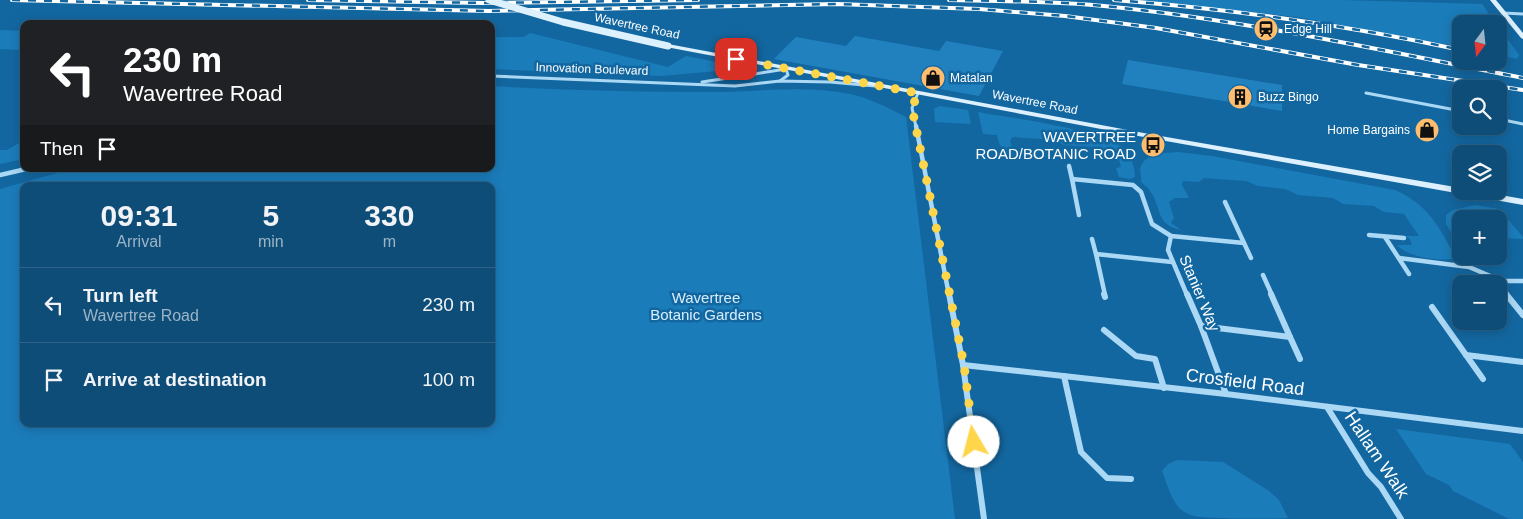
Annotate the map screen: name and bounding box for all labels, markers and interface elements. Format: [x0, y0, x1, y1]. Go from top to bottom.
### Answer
street label: Wavertree Road [593, 10, 681, 42]
north arrow [1452, 15, 1508, 70]
map controls [1452, 15, 1507, 330]
station icon: Edge Hill [1253, 16, 1279, 42]
place label: Edge Hill [1284, 22, 1332, 36]
pin [715, 38, 757, 80]
icon: left [40, 40, 105, 105]
text: 230 m [123, 40, 222, 79]
icon: arrive [722, 45, 750, 73]
street label: Innovation Boulevard [535, 60, 649, 78]
shop icon: Matalan [920, 65, 946, 91]
place label: Matalan [950, 71, 993, 85]
button: search [1452, 80, 1507, 135]
text: Wavertree Road [123, 81, 282, 106]
building icon: Buzz Bingo [1227, 84, 1253, 110]
street label: Wavertree Road [991, 87, 1079, 117]
place label: Buzz Bingo [1258, 90, 1319, 104]
shop icon: Home Bargains [1414, 117, 1440, 143]
place label: Home Bargains [1327, 123, 1410, 137]
place label: WAVERTREE ROAD/BOTANIC ROAD [975, 128, 1136, 162]
bus stop icon: WAVERTREE ROAD/BOTANIC ROAD [1140, 132, 1166, 158]
icon: arrive [93, 135, 121, 163]
text: Then [40, 138, 83, 159]
button: layers [1452, 145, 1507, 200]
text: 09:31 [101, 199, 177, 232]
text: 5 [262, 199, 279, 232]
text: 330 [364, 199, 414, 232]
button: + [1452, 210, 1507, 265]
text: Arrival [116, 233, 162, 250]
text: min [258, 233, 284, 250]
text: m [383, 233, 396, 250]
street label: Stanier Way [1176, 252, 1224, 334]
button: − [1452, 275, 1507, 330]
text: Turn left [83, 285, 158, 306]
park label: Wavertree Botanic Gardens [650, 289, 762, 323]
icon: left [40, 291, 68, 319]
text: 230 m [422, 294, 475, 315]
text: Wavertree Road [83, 307, 199, 324]
street label: Crosfield Road [1185, 365, 1305, 399]
icon: arrive [40, 366, 68, 394]
text: Arrive at destination [83, 369, 267, 390]
text: 100 m [422, 369, 475, 390]
street label: Hallam Walk [1341, 408, 1414, 503]
position arrow [947, 415, 999, 467]

